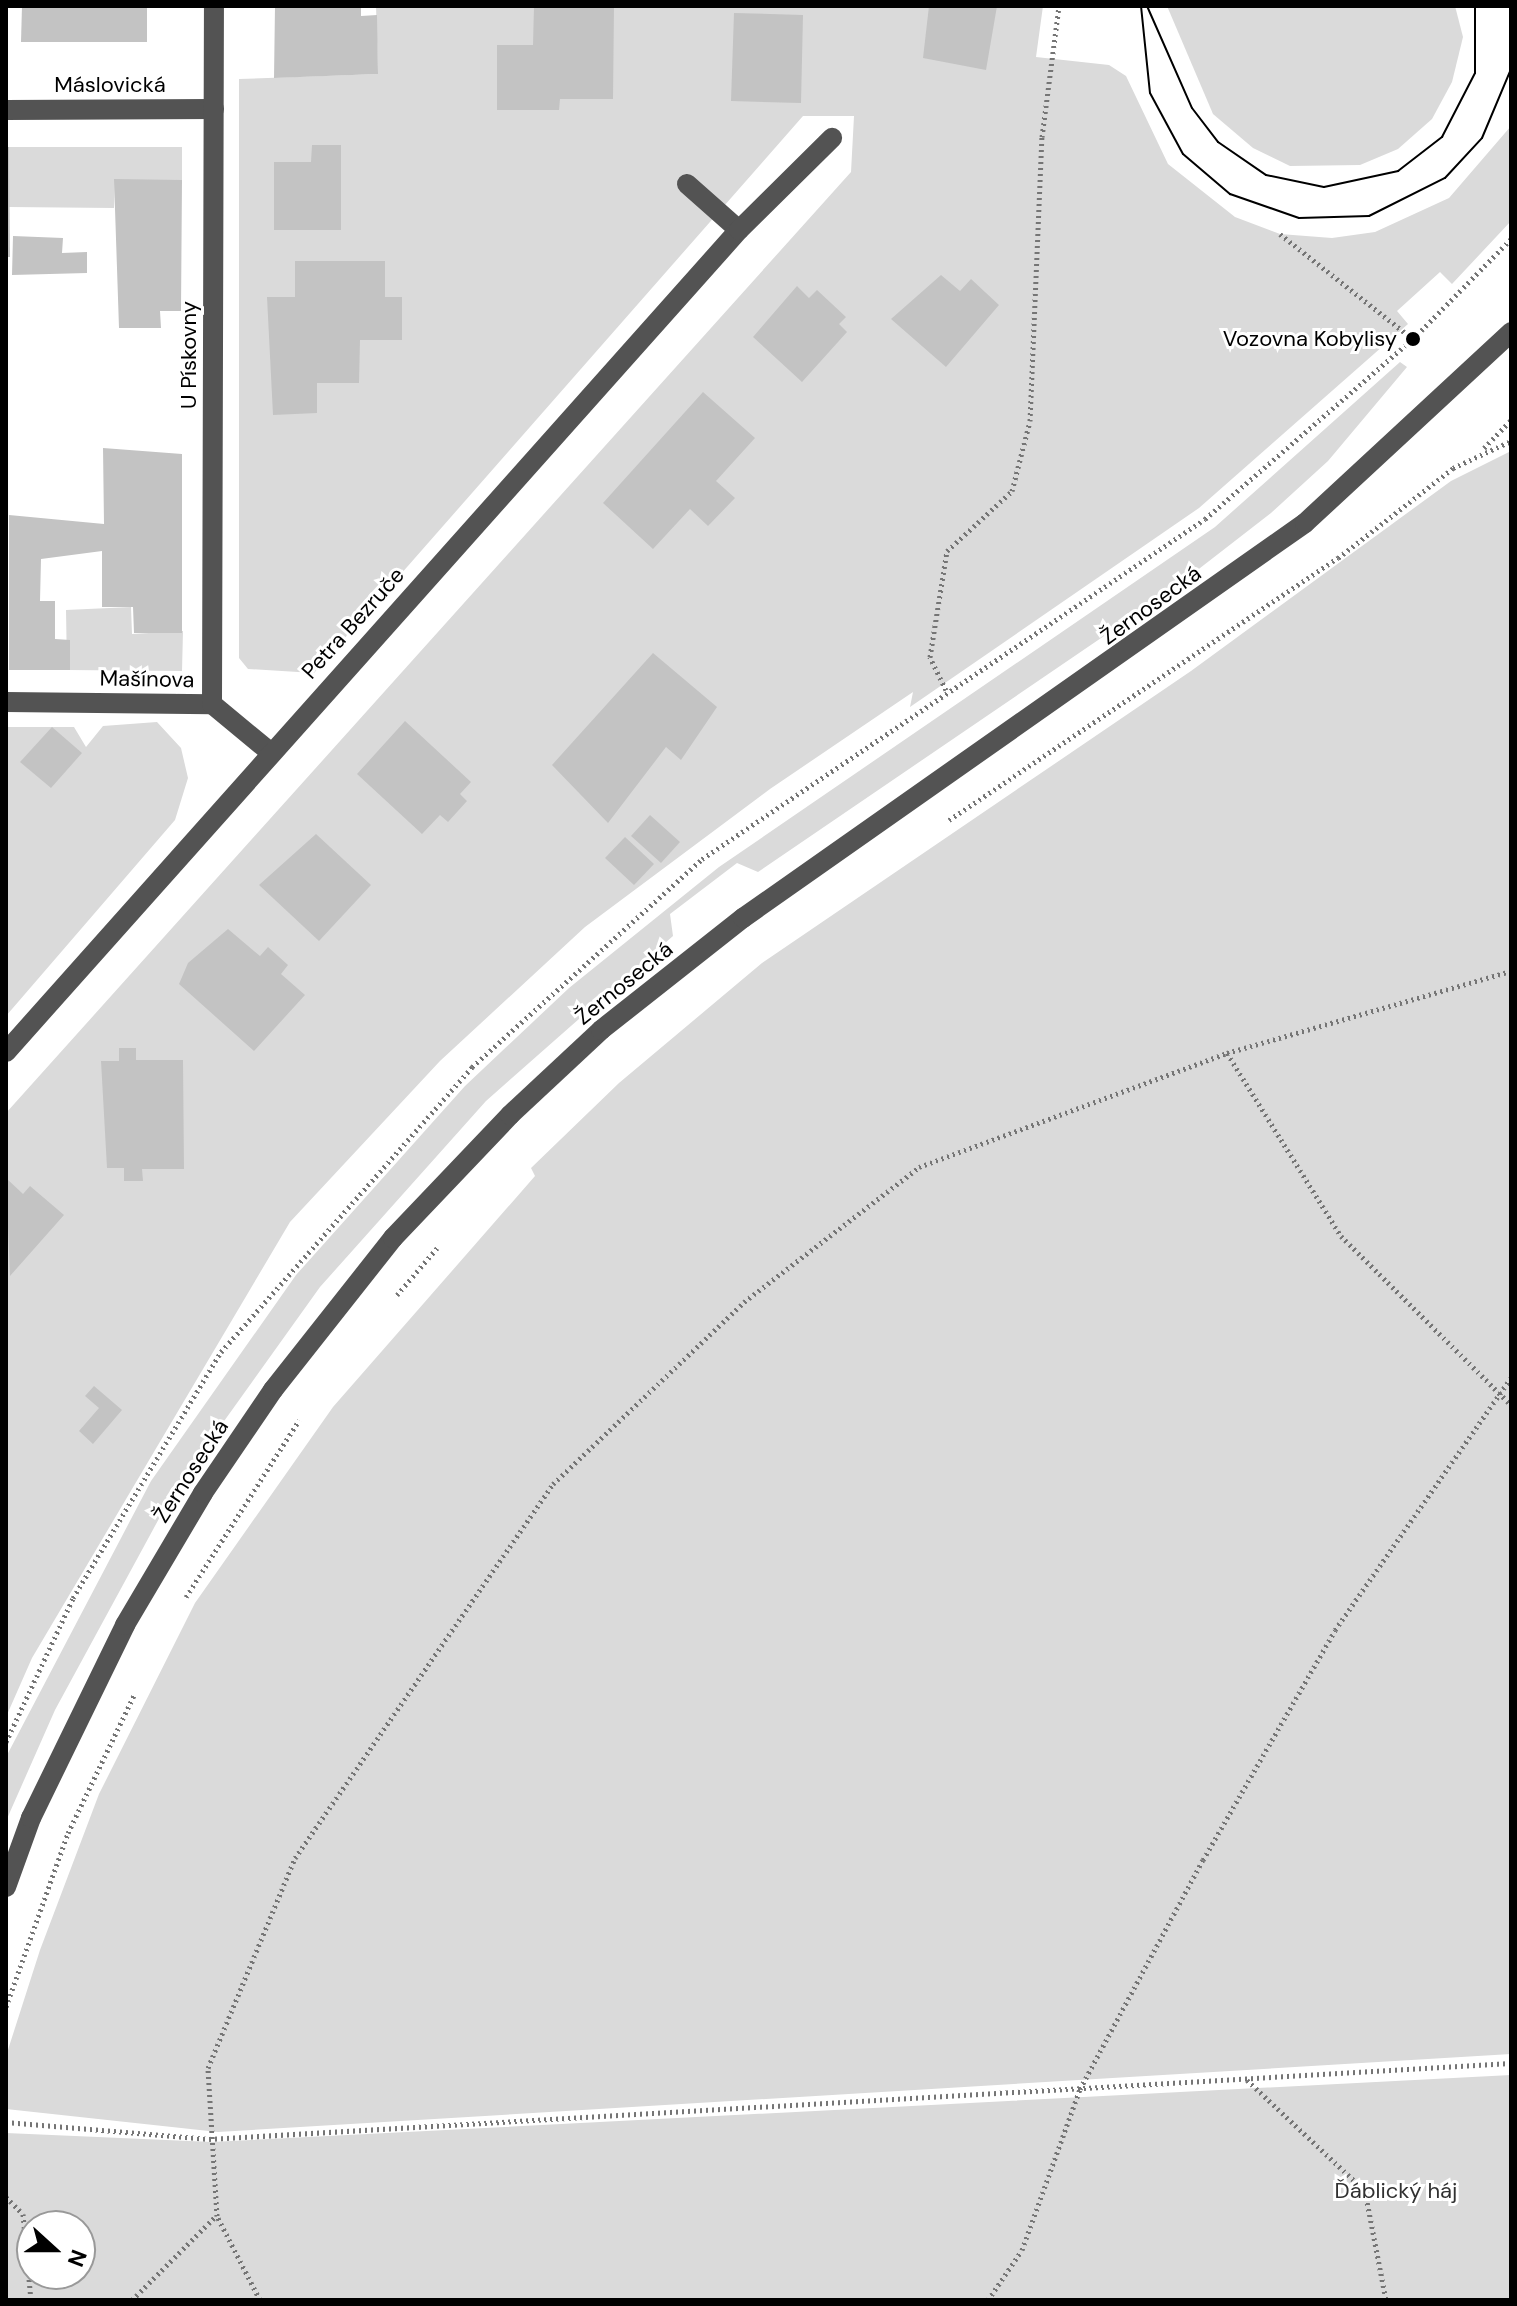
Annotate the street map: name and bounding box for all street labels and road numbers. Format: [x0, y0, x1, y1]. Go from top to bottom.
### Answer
street label: Máslovická [54, 72, 166, 98]
street label: U Pískovny [176, 301, 202, 409]
street label: Žernosecká [1096, 560, 1206, 650]
street label: Petra Bezruče [296, 562, 410, 684]
street label: Mašínova [99, 665, 195, 693]
street label: Žernosecká [570, 936, 678, 1030]
street label: Žernosecká [148, 1415, 234, 1527]

